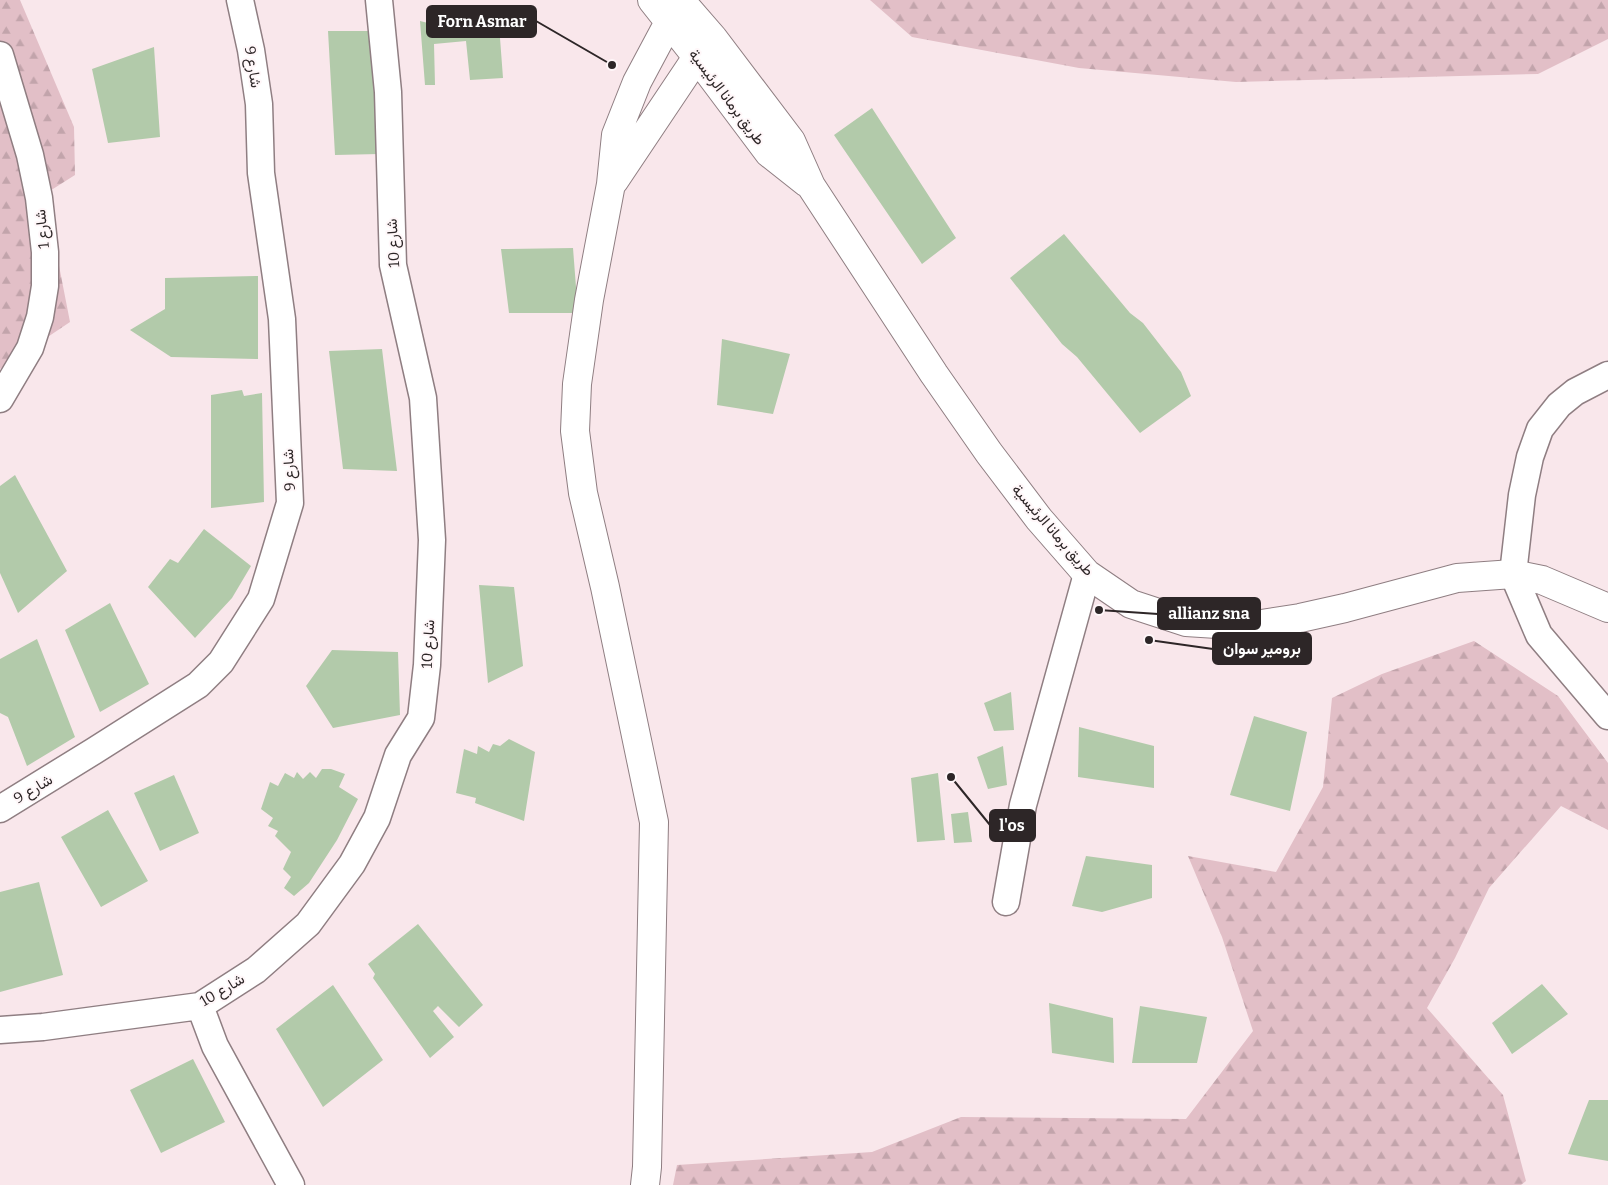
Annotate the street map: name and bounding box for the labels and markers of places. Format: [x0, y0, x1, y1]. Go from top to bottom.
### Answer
callout: Forn Asmar [427, 6, 536, 37]
callout: allianz sna [1158, 598, 1260, 629]
callout: برومير سوان [1213, 633, 1311, 664]
callout: l'os [990, 810, 1035, 841]

